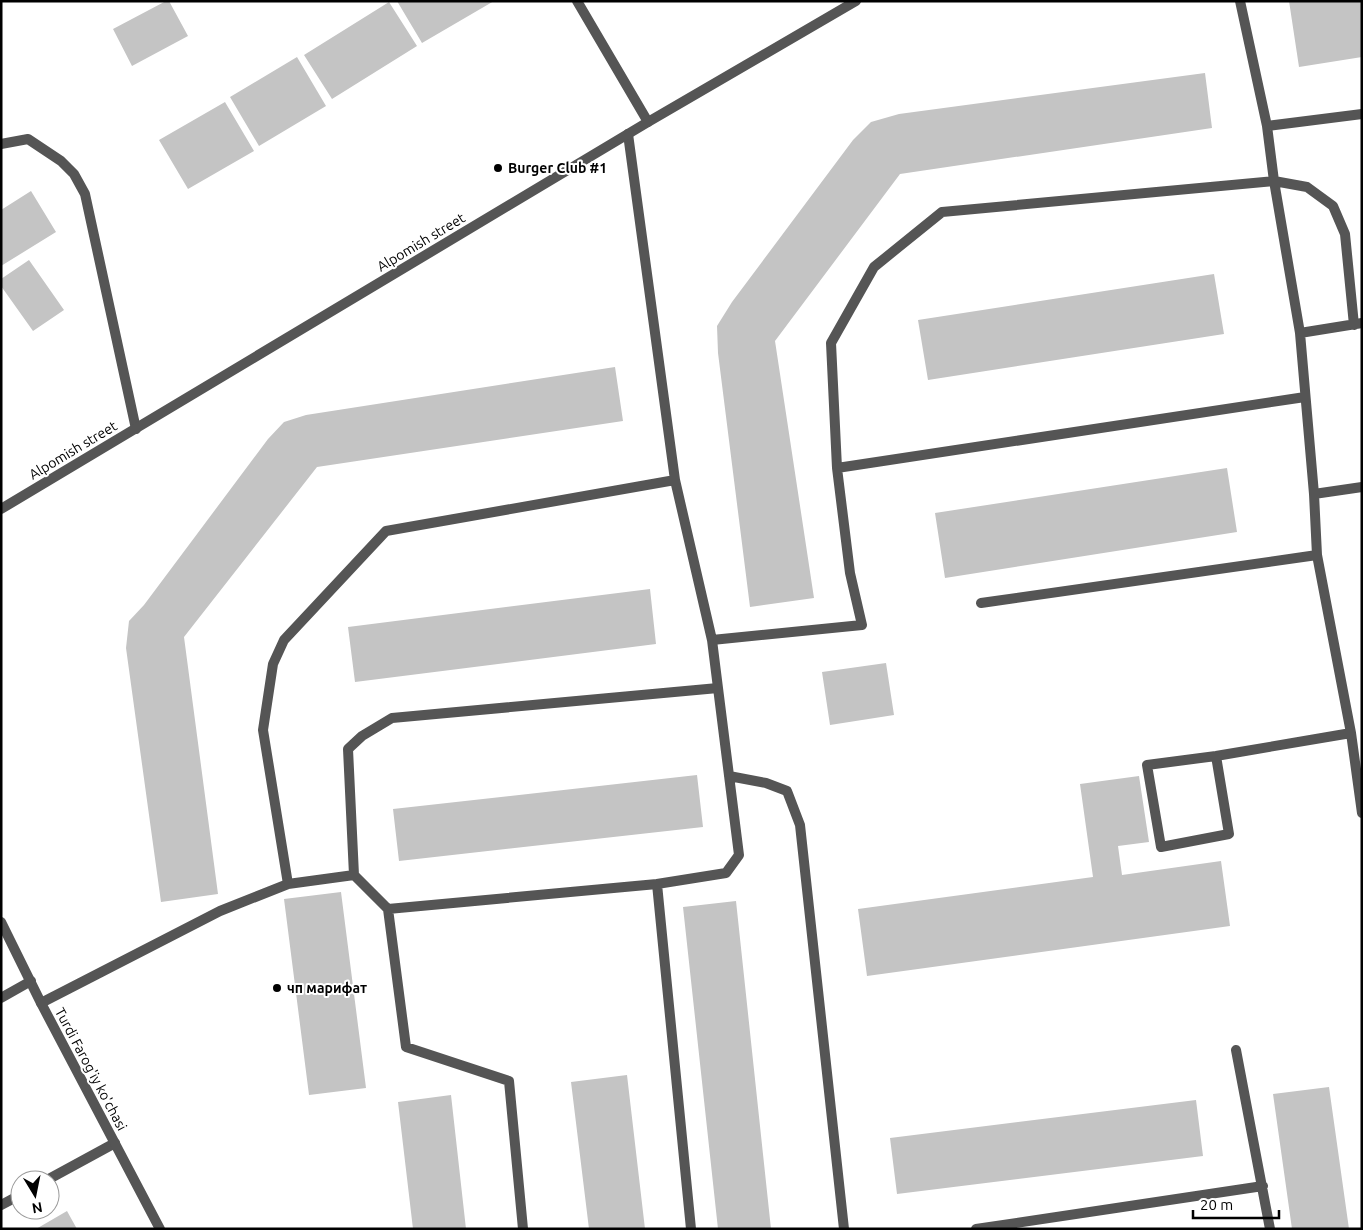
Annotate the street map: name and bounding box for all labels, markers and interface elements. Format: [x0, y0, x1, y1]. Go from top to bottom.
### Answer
place label: Burger Club #1 [508, 160, 607, 176]
marker: Burger Club #1 [492, 162, 504, 174]
street label: Alpomish street [374, 209, 468, 275]
street label: Alpomish street [26, 417, 120, 483]
place label: чп марифат [287, 980, 367, 996]
marker: чп марифат [271, 982, 283, 994]
street label: Turdi Farog'iy ko'chasi [52, 1005, 130, 1133]
north arrow [10, 1170, 60, 1220]
scale bar [1193, 1188, 1279, 1220]
text: 20 m [1200, 1196, 1233, 1213]
text: N [31, 1199, 44, 1217]

